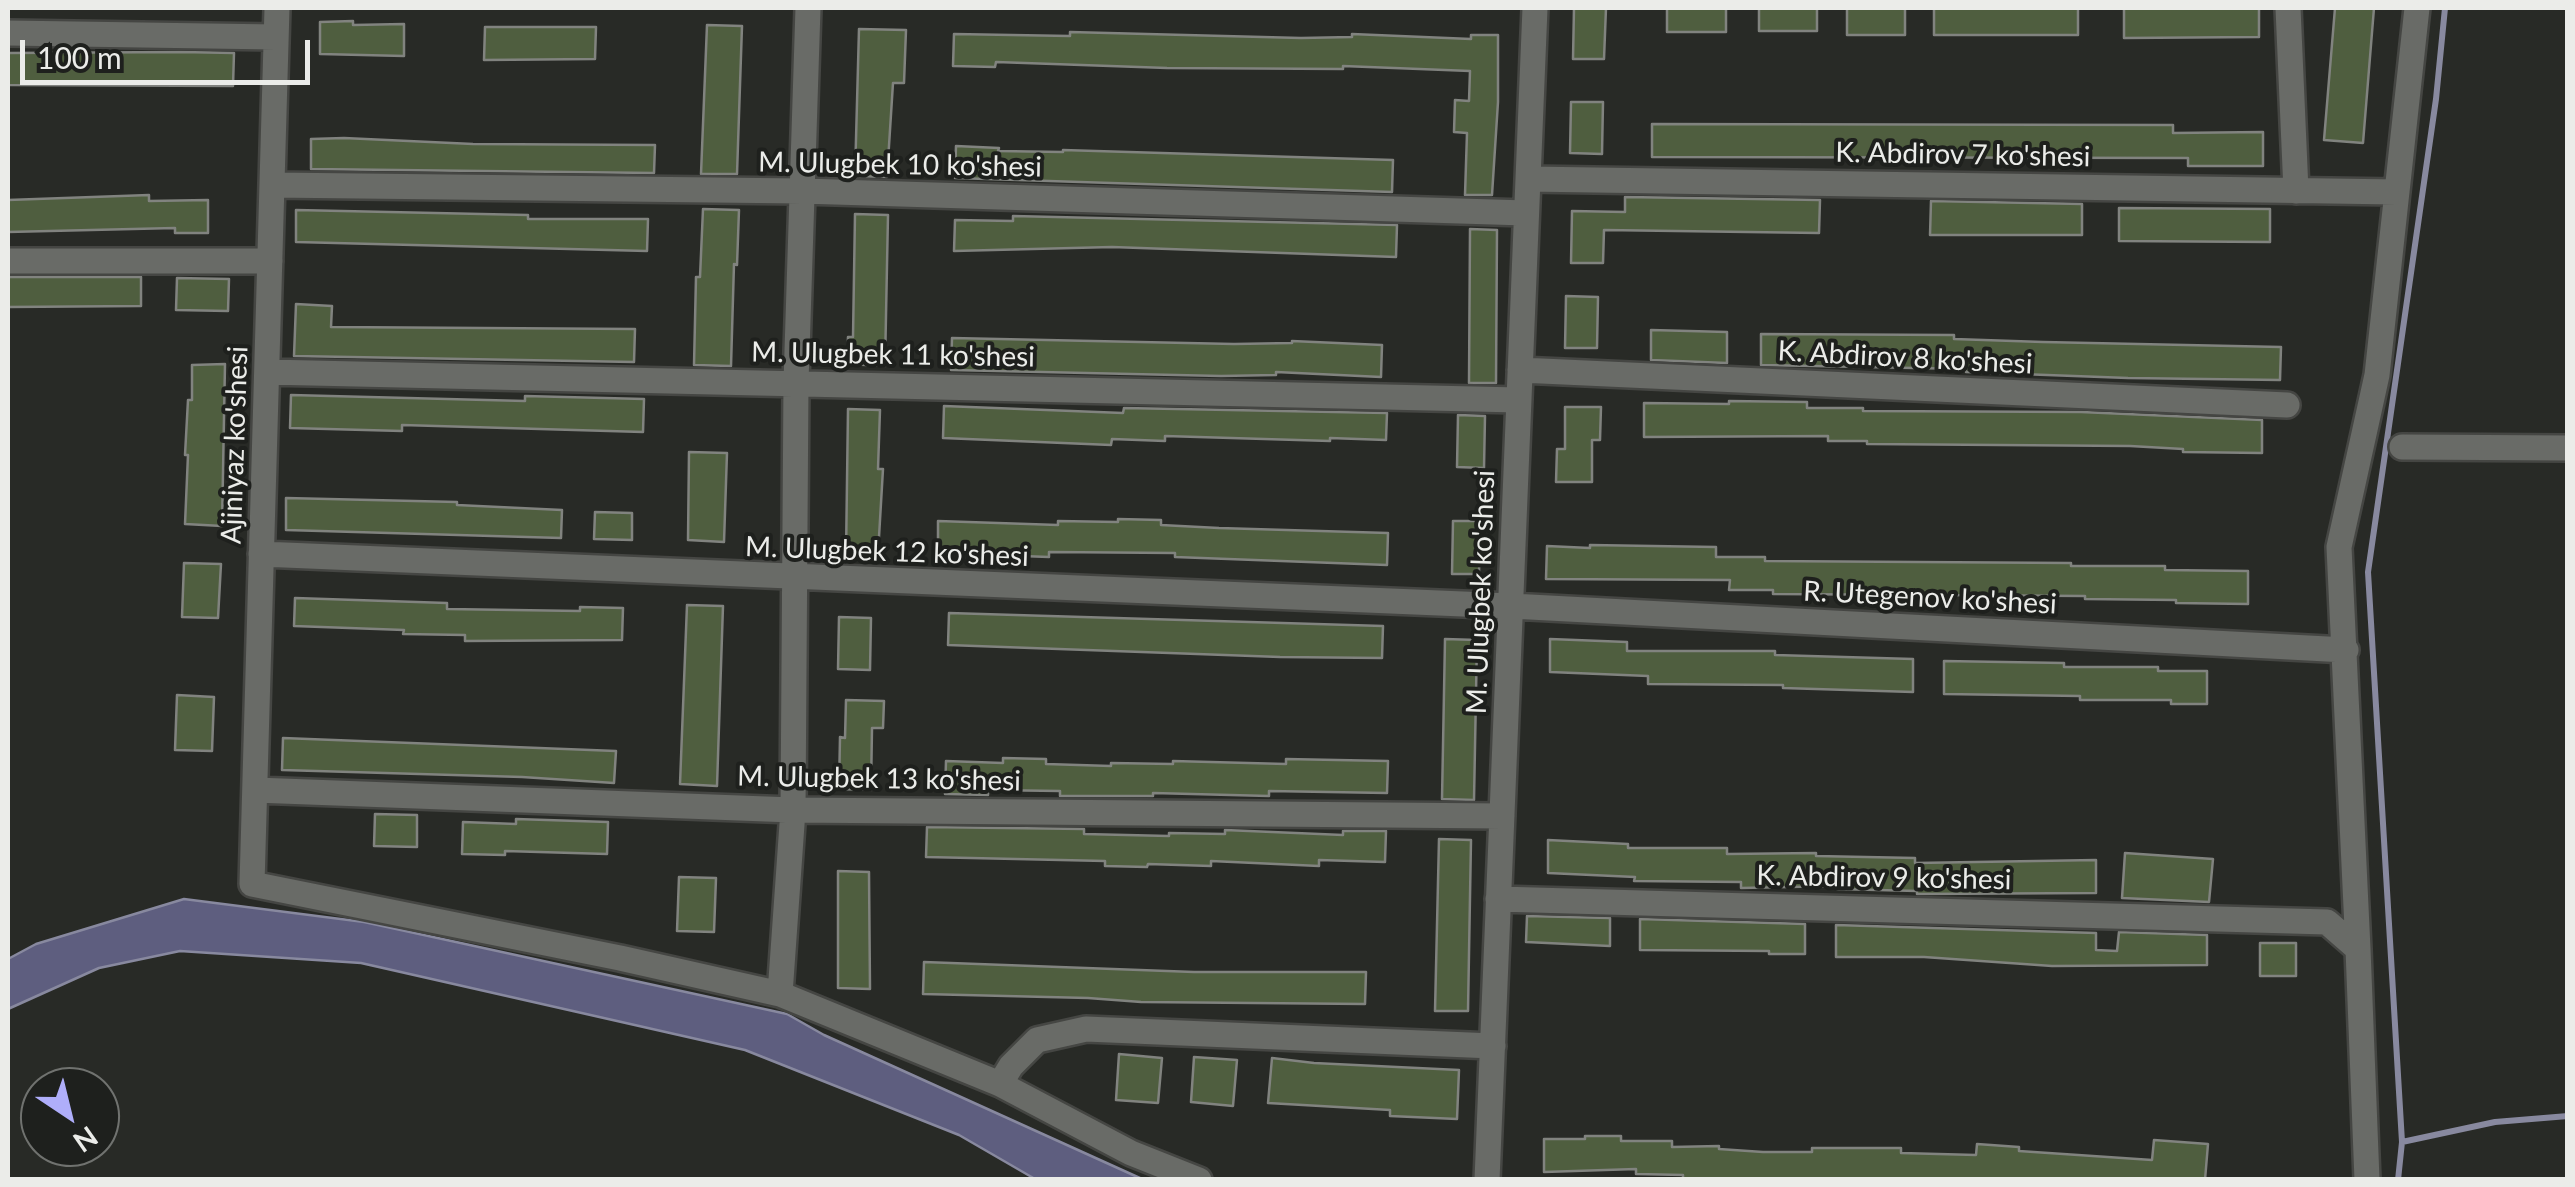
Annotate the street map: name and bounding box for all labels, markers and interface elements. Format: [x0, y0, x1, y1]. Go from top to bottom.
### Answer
scale bar [25, 20, 315, 82]
text: 100 m [37, 39, 122, 75]
street label: K. Abdirov 7 ko'shesi [1835, 136, 2091, 174]
street label: M. Ulugbek 10 ko'shesi [758, 146, 1042, 184]
street label: K. Abdirov 8 ko'shesi [1777, 335, 2033, 381]
street label: M. Ulugbek 11 ko'shesi [751, 336, 1035, 374]
street label: Ajiniyaz ko'shesi [215, 345, 255, 545]
street label: M. Ulugbek ko'shesi [1460, 469, 1502, 715]
street label: M. Ulugbek 12 ko'shesi [745, 530, 1029, 574]
street label: R. Utegenov ko'shesi [1802, 575, 2058, 621]
street label: M. Ulugbek 13 ko'shesi [737, 760, 1021, 798]
street label: K. Abdirov 9 ko'shesi [1756, 859, 2012, 897]
north arrow [20, 1067, 120, 1167]
text: N [67, 1120, 105, 1160]

